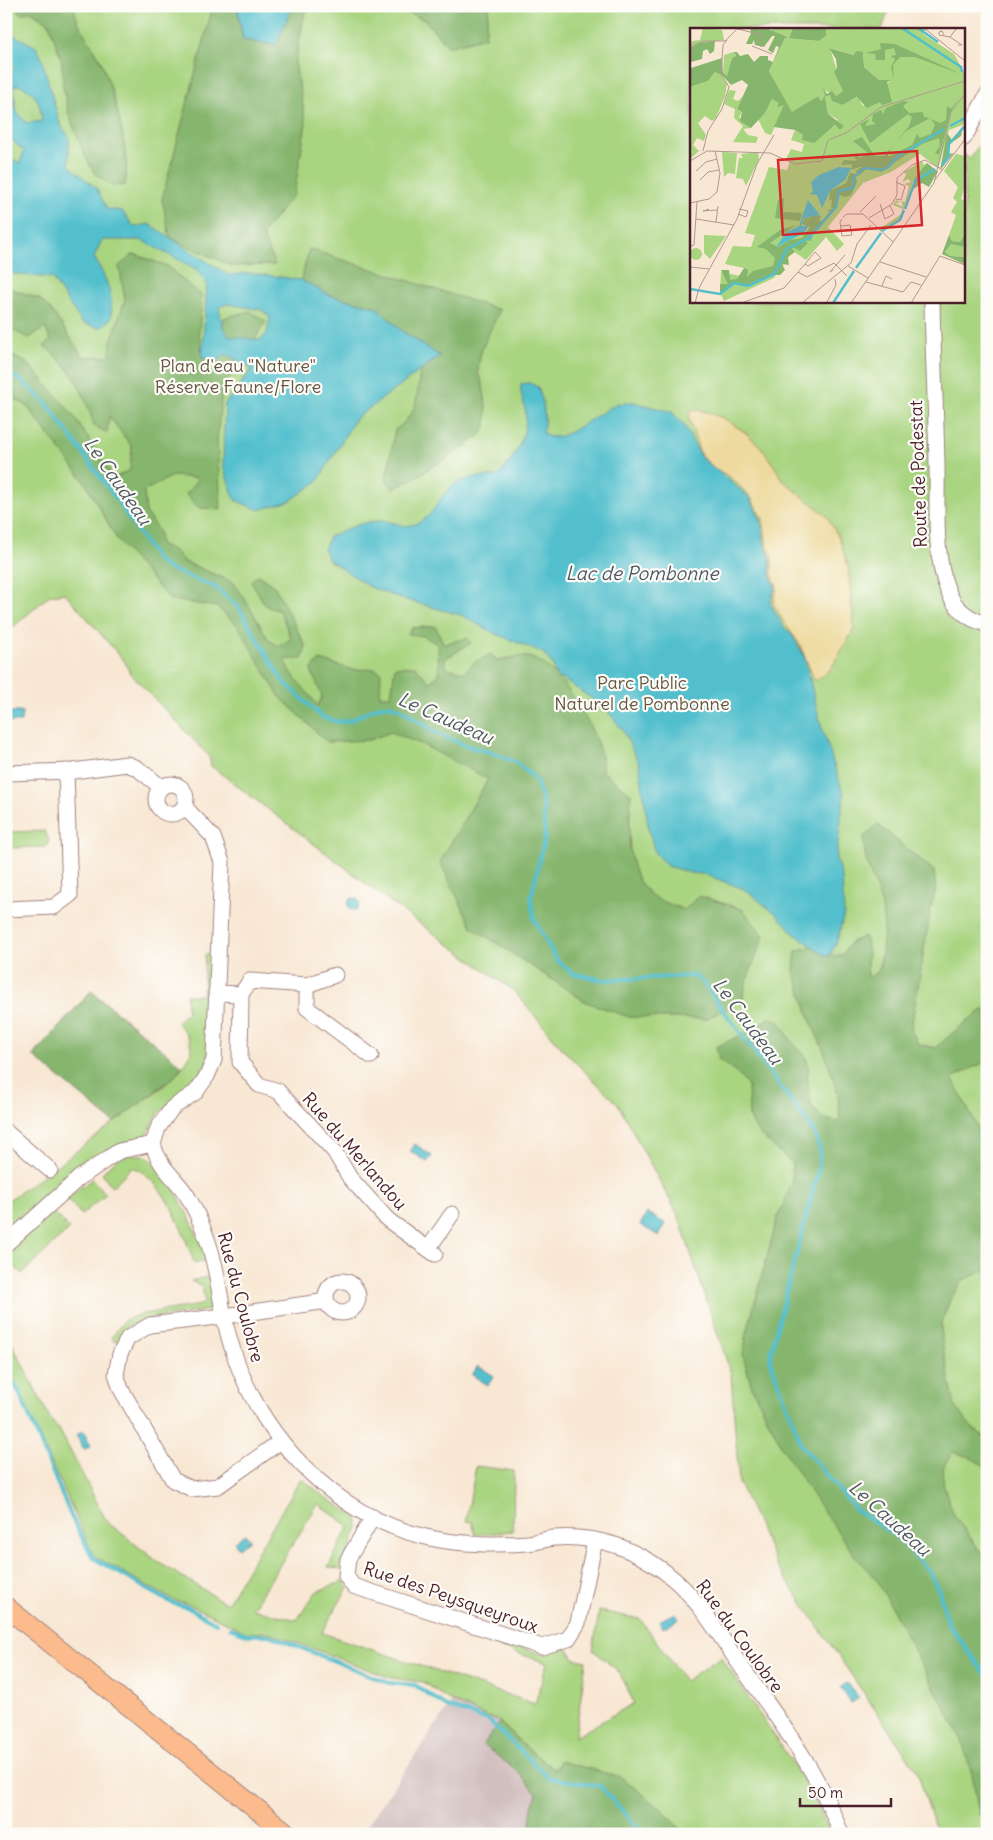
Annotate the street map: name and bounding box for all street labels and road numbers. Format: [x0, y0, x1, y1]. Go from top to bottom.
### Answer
street label: Route de Podestat [904, 400, 932, 548]
street label: Rue du Merlandou [298, 1087, 412, 1215]
street label: Rue du Coulobre [213, 1229, 269, 1365]
street label: Rue des Peysqueyroux [360, 1556, 542, 1638]
street label: Rue du Coulobre [691, 1575, 789, 1697]

